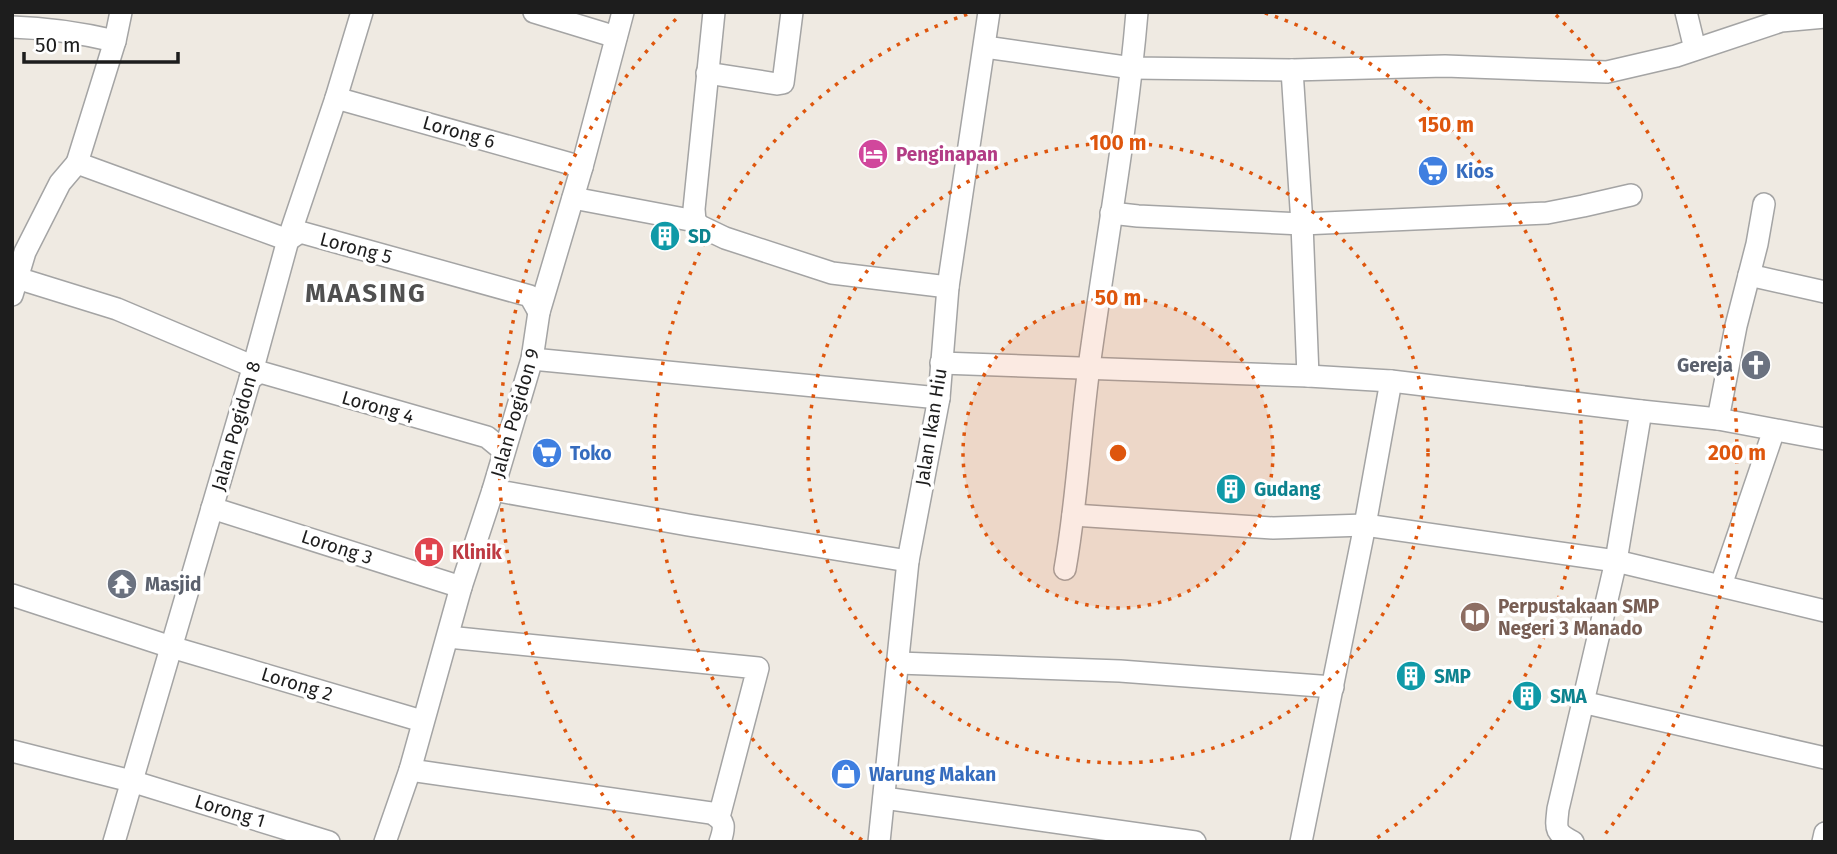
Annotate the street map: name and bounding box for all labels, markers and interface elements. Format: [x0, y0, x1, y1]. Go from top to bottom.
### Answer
scale bar [24, 21, 178, 65]
text: 50 m [35, 32, 81, 58]
street label: Lorong 6 [420, 111, 498, 153]
text: 150 m [1418, 112, 1474, 138]
text: 100 m [1089, 130, 1147, 156]
hotel icon: Penginapan [856, 137, 890, 171]
place label: Penginapan [896, 143, 998, 166]
supermarket icon: Kios [1416, 154, 1450, 188]
place label: Kios [1456, 160, 1494, 183]
building icon: SD [648, 219, 682, 253]
place label: SD [688, 225, 711, 248]
street label: Lorong 5 [318, 227, 394, 269]
district label: MAASING [305, 278, 427, 309]
text: 50 m [1095, 285, 1141, 311]
street label: Jalan Pogidon 9 [486, 346, 544, 480]
church icon: Gereja [1739, 348, 1773, 382]
place label: Gereja [1677, 354, 1733, 377]
street label: Jalan Pogidon 8 [207, 359, 265, 493]
street label: Jalan Ikan Hiu [910, 367, 952, 487]
street label: Lorong 4 [339, 386, 417, 428]
supermarket icon: Toko [530, 436, 564, 470]
text: 200 m [1708, 440, 1766, 466]
centre of rings [1106, 441, 1130, 465]
place label: Toko [570, 442, 612, 465]
building icon: Gudang [1214, 472, 1248, 506]
place label: Gudang [1254, 478, 1321, 501]
street label: Lorong 3 [299, 525, 375, 569]
hospital icon: Klinik [412, 535, 446, 569]
place label: Klinik [452, 541, 502, 564]
temple icon: Masjid [105, 567, 139, 601]
place label: Masjid [145, 573, 201, 596]
place label: Perpustakaan SMP Negeri 3 Manado [1498, 595, 1659, 640]
library icon: Perpustakaan SMP Negeri 3 Manado [1458, 600, 1492, 634]
building icon: SMP [1394, 659, 1428, 693]
street label: Lorong 2 [259, 662, 335, 706]
place label: SMP [1434, 665, 1471, 688]
building icon: SMA [1510, 679, 1544, 713]
place label: SMA [1550, 685, 1588, 708]
shop icon: Warung Makan [829, 757, 863, 791]
place label: Warung Makan [869, 763, 996, 786]
street label: Lorong 1 [192, 789, 268, 833]

